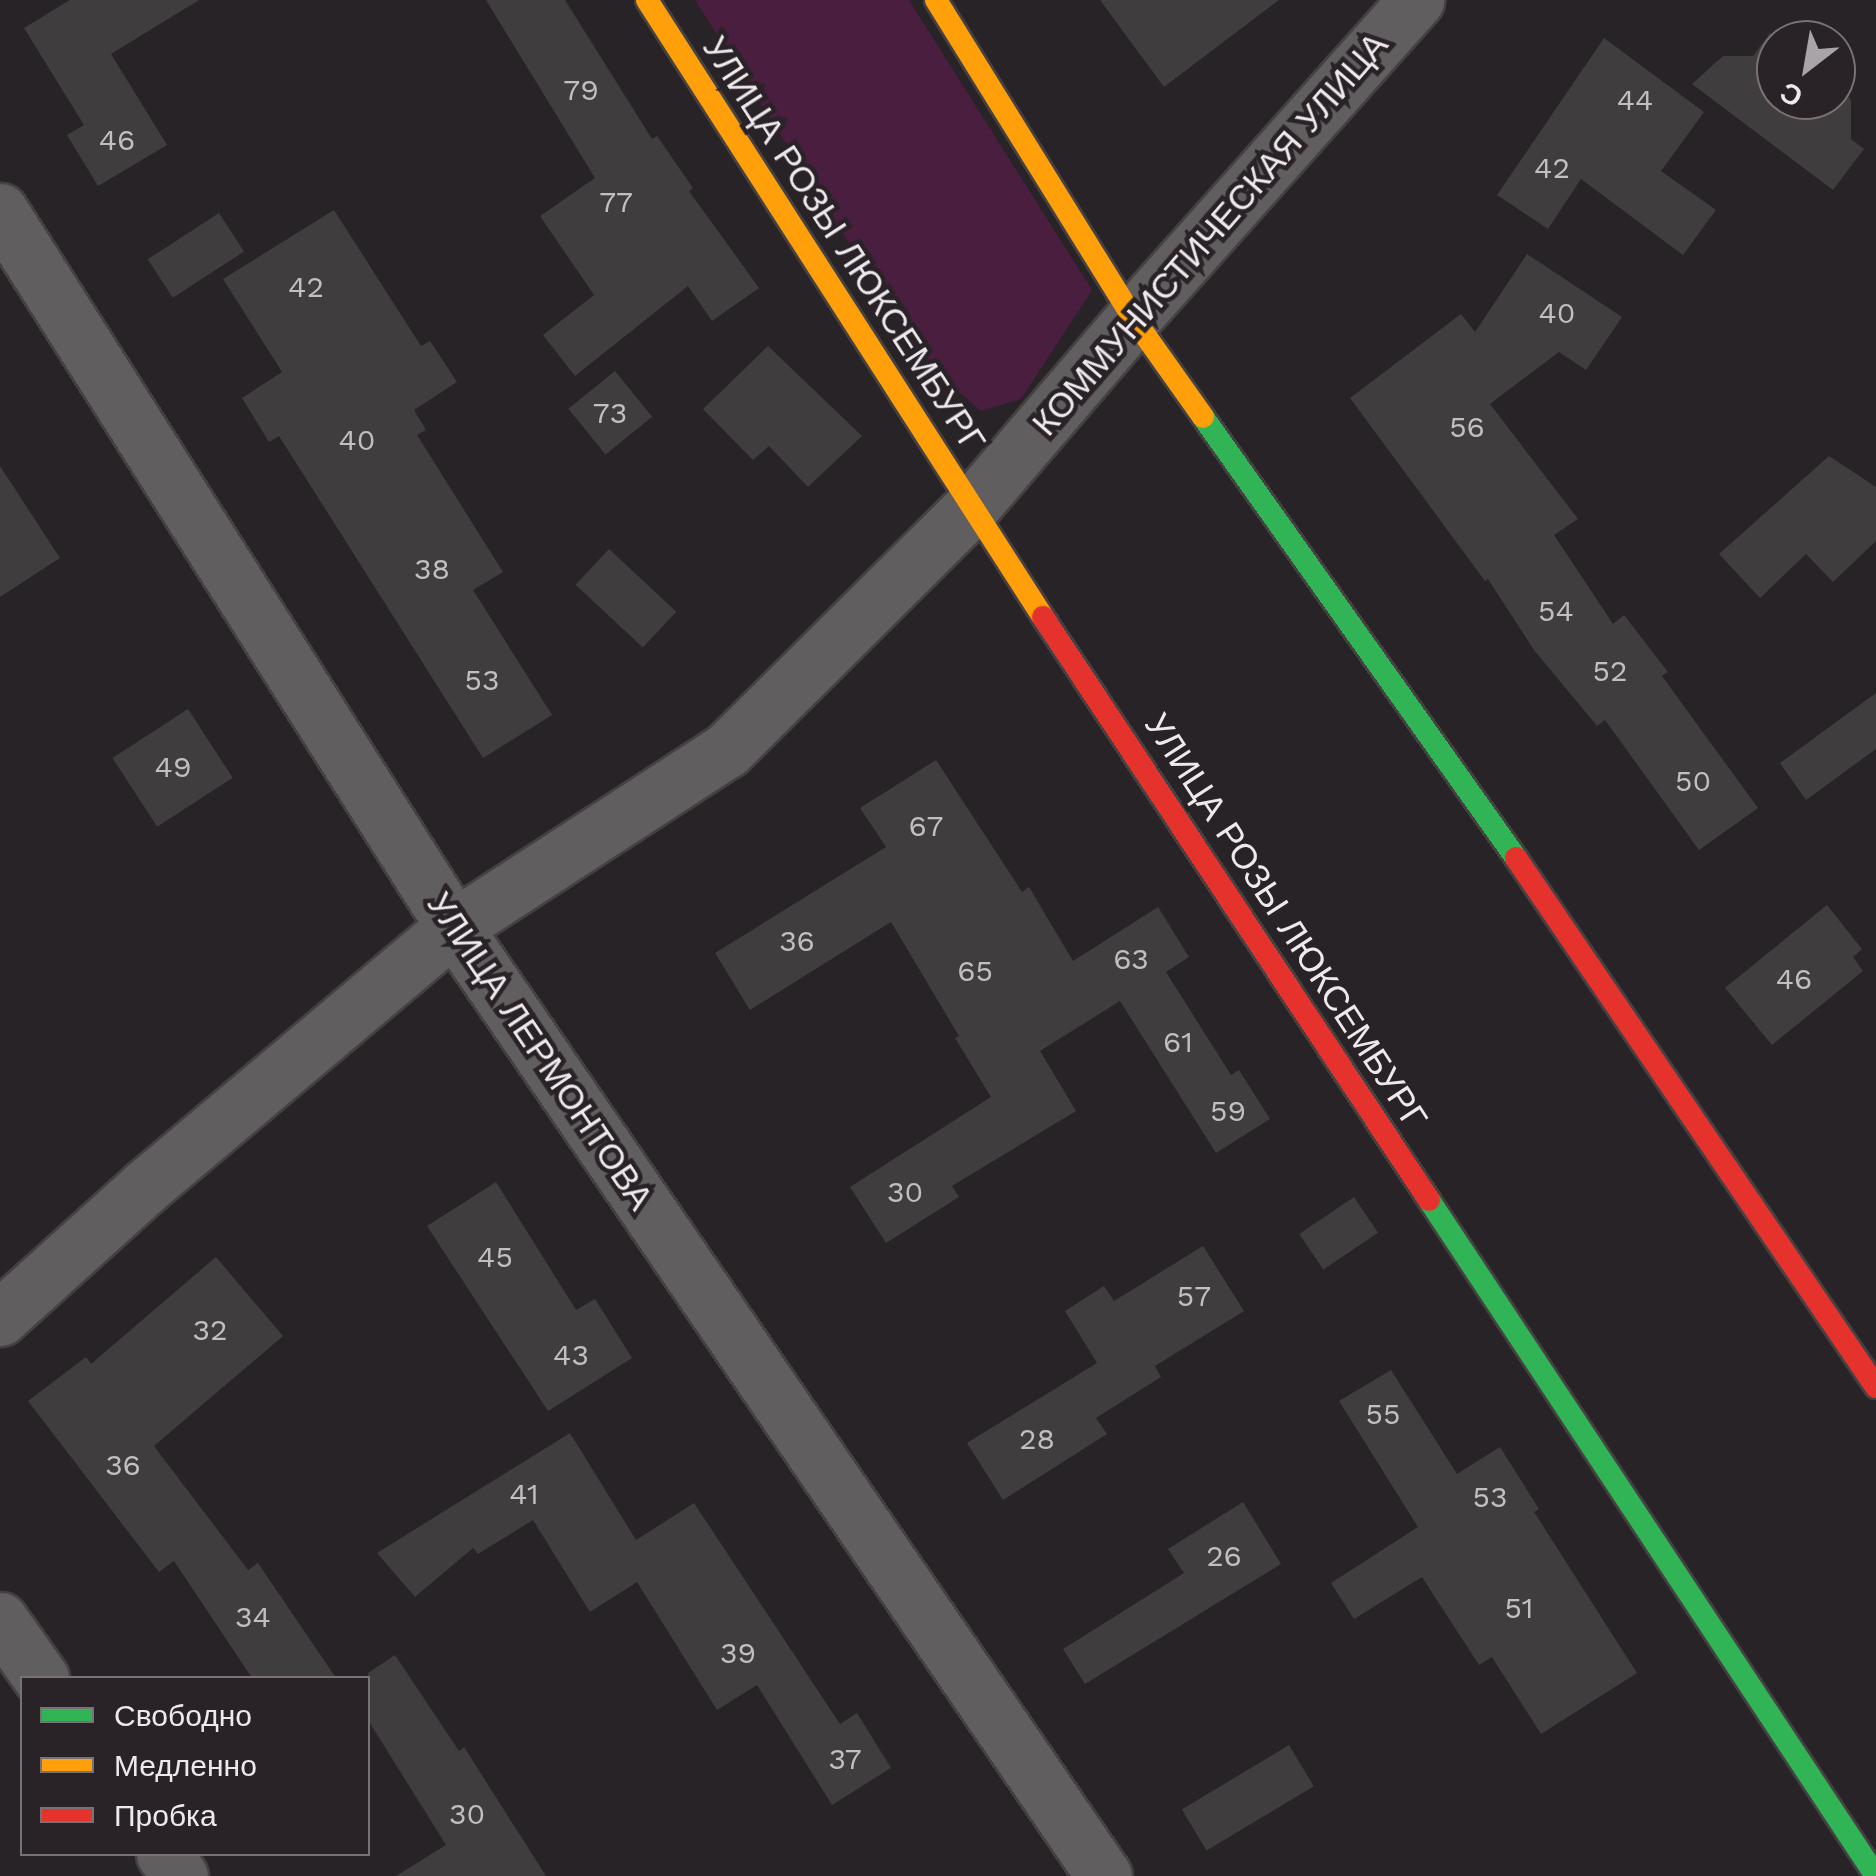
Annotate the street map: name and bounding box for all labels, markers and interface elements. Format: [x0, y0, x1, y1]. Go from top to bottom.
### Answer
north arrow [1756, 20, 1856, 120]
street label: КОММУНИСТИЧЕСКАЯ УЛИЦА [1024, 24, 1396, 444]
street label: УЛИЦА РОЗЫ ЛЮКСЕМБУРГ [694, 28, 994, 460]
house number: 79 [563, 72, 599, 108]
text: С [1774, 75, 1808, 114]
house number: 44 [1617, 82, 1653, 118]
house number: 46 [99, 122, 135, 158]
house number: 42 [1534, 150, 1570, 186]
house number: 77 [599, 184, 633, 220]
house number: 42 [288, 269, 324, 305]
house number: 40 [1539, 295, 1575, 331]
house number: 73 [593, 395, 627, 431]
house number: 56 [1449, 409, 1485, 445]
house number: 40 [339, 422, 375, 458]
house number: 38 [414, 551, 450, 587]
house number: 54 [1538, 593, 1574, 629]
house number: 52 [1593, 653, 1627, 689]
house number: 53 [465, 662, 499, 698]
street label: УЛИЦА РОЗЫ ЛЮКСЕМБУРГ [1136, 705, 1436, 1137]
house number: 49 [155, 749, 191, 785]
house number: 50 [1675, 763, 1711, 799]
house number: 67 [909, 808, 943, 844]
street label: УЛИЦА ЛЕРМОНТОВА [418, 884, 662, 1218]
house number: 36 [779, 923, 815, 959]
house number: 63 [1113, 941, 1149, 977]
house number: 65 [957, 953, 993, 989]
house number: 46 [1776, 961, 1812, 997]
house number: 61 [1163, 1024, 1193, 1060]
house number: 59 [1210, 1093, 1246, 1129]
house number: 30 [887, 1174, 923, 1210]
house number: 45 [477, 1239, 513, 1275]
house number: 57 [1177, 1278, 1211, 1314]
house number: 32 [193, 1312, 227, 1348]
house number: 43 [553, 1337, 589, 1373]
house number: 55 [1366, 1396, 1400, 1432]
house number: 28 [1019, 1421, 1055, 1457]
house number: 36 [105, 1447, 141, 1483]
house number: 41 [509, 1476, 539, 1512]
house number: 53 [1473, 1479, 1507, 1515]
house number: 26 [1206, 1538, 1242, 1574]
house number: 51 [1504, 1590, 1534, 1626]
house number: 34 [235, 1599, 271, 1635]
house number: 39 [720, 1635, 756, 1671]
legend [20, 1676, 370, 1856]
text: Свободно [114, 1698, 252, 1733]
house number: 37 [828, 1741, 862, 1777]
text: Медленно [114, 1748, 257, 1783]
house number: 30 [449, 1796, 485, 1832]
text: Пробка [114, 1798, 217, 1833]

